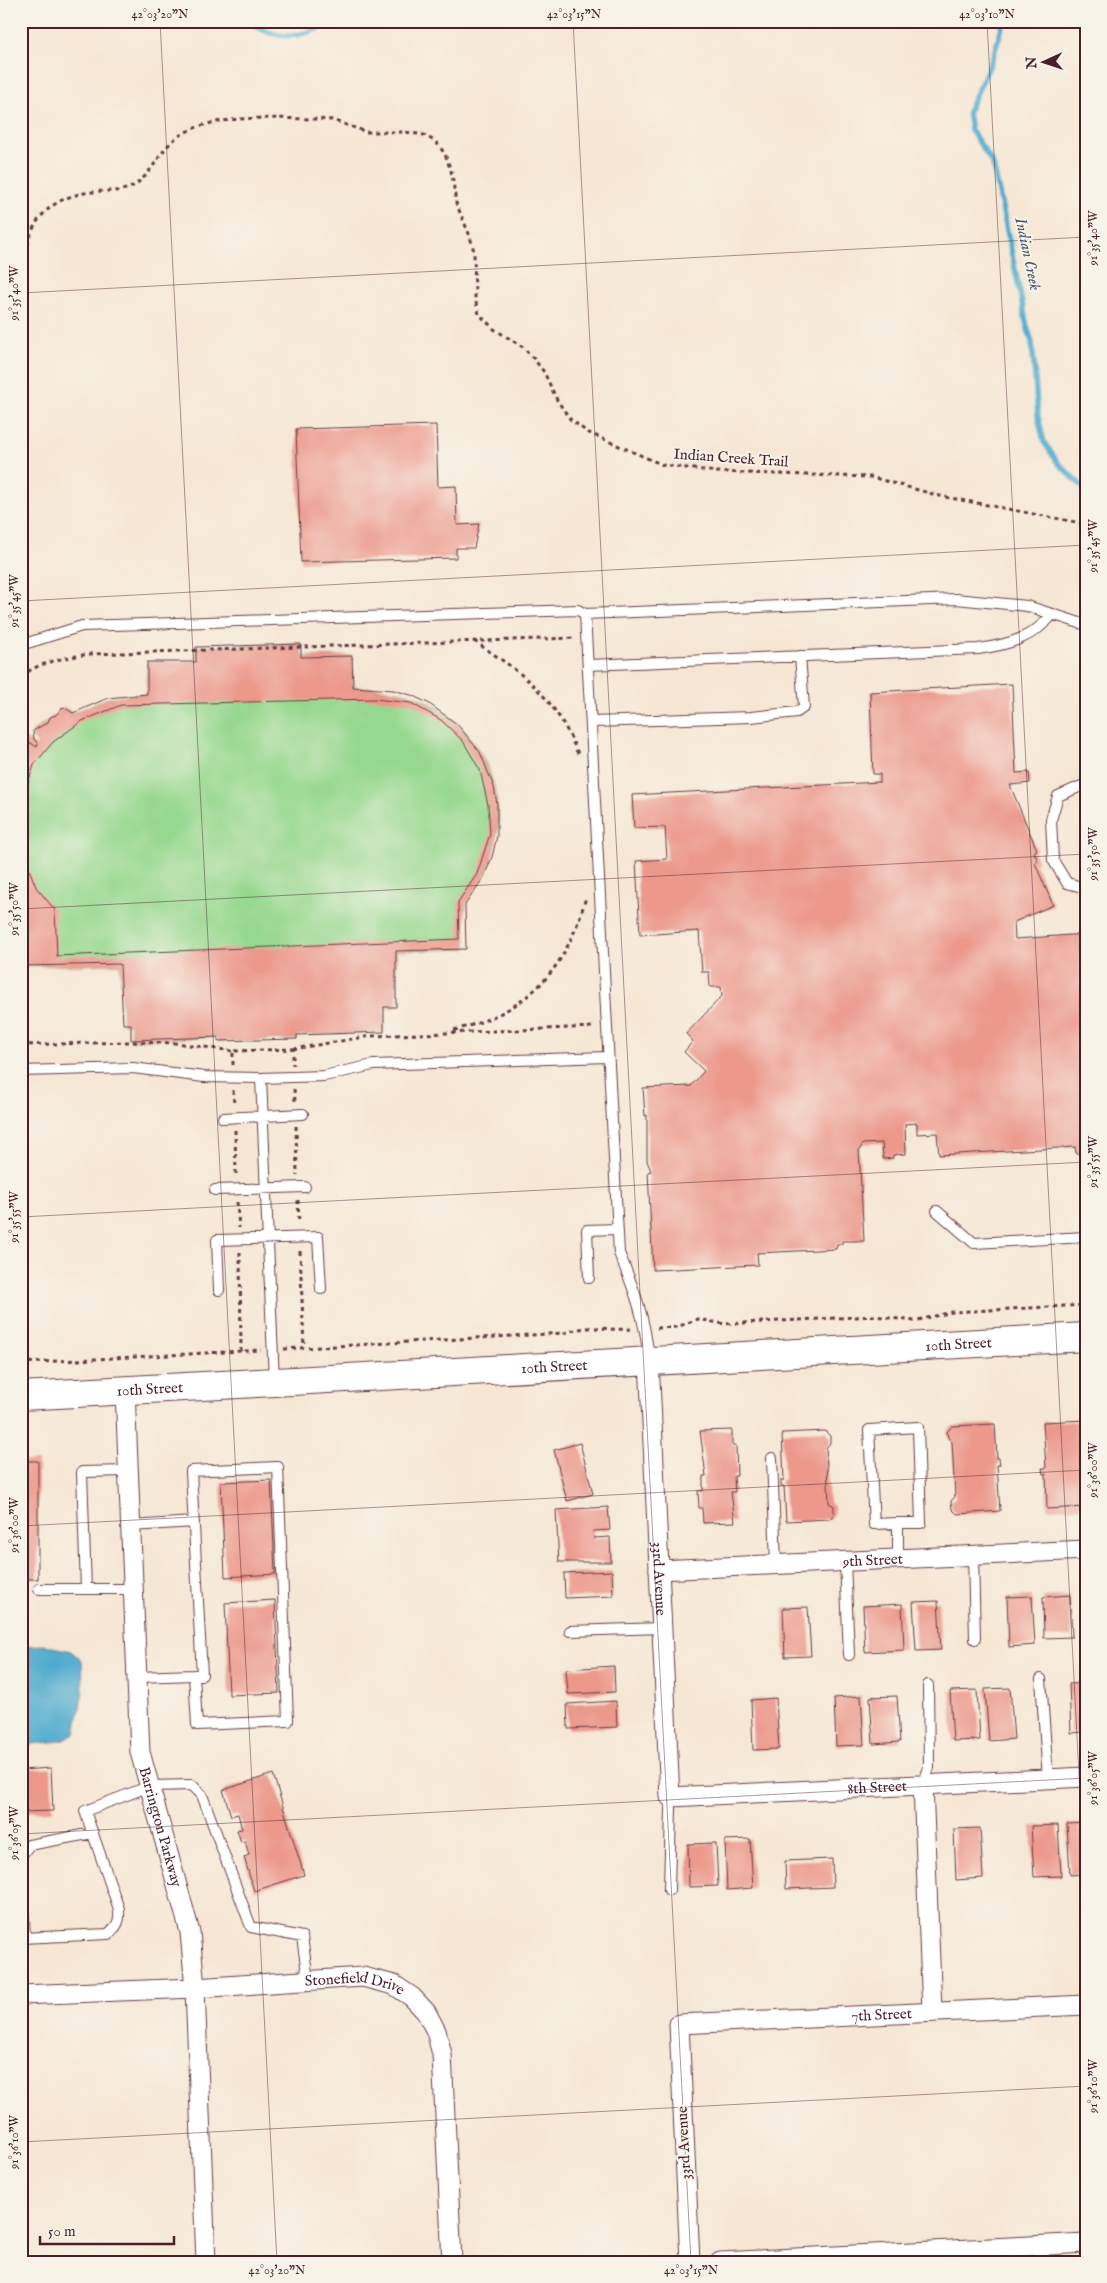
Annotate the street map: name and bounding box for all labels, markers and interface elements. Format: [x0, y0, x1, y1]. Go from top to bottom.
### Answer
text: 42°03'20"N [132, 7, 189, 22]
text: 42°03'15"N [547, 7, 602, 22]
text: 42°03'10"N [959, 7, 1015, 22]
north arrow [1020, 38, 1070, 88]
text: N [1023, 56, 1041, 70]
text: 91°35'40"W [1086, 210, 1101, 266]
water label: Indian Creek [1009, 215, 1045, 293]
text: 91°35'40"W [7, 265, 22, 321]
street label: Indian Creek Trail [673, 445, 790, 472]
text: 91°35'45"W [1086, 519, 1101, 574]
text: 91°35'45"W [7, 574, 22, 629]
text: 91°35'50"W [1086, 827, 1101, 882]
text: 91°35'50"W [7, 882, 22, 937]
text: 91°35'55"W [1086, 1136, 1101, 1189]
text: 91°35'55"W [7, 1191, 22, 1244]
street label: 10th Street [925, 1333, 992, 1355]
street label: 10th Street [520, 1355, 588, 1378]
street label: 10th Street [116, 1378, 184, 1400]
text: 91°36'00"W [1086, 1442, 1101, 1499]
text: 91°36'00"W [7, 1497, 22, 1554]
street label: 33rd Avenue [648, 1541, 671, 1616]
street label: 9th Street [841, 1549, 903, 1571]
text: 91°36'05"W [1086, 1750, 1101, 1806]
street label: Barrington Parkway [135, 1765, 187, 1890]
street label: 8th Street [847, 1776, 907, 1798]
text: 91°36'05"W [7, 1805, 22, 1861]
street label: Stonefield Drive [304, 1967, 409, 1999]
street label: 7th Street [851, 2004, 912, 2025]
text: 91°36'10"W [1086, 2058, 1101, 2114]
street label: 33rd Avenue [673, 2106, 695, 2180]
text: 91°36'10"W [7, 2114, 22, 2170]
scale bar [40, 2213, 174, 2245]
text: 50 m [48, 2222, 76, 2241]
text: 42°03'20"N [249, 2263, 306, 2278]
text: 42°03'15"N [664, 2263, 719, 2278]

